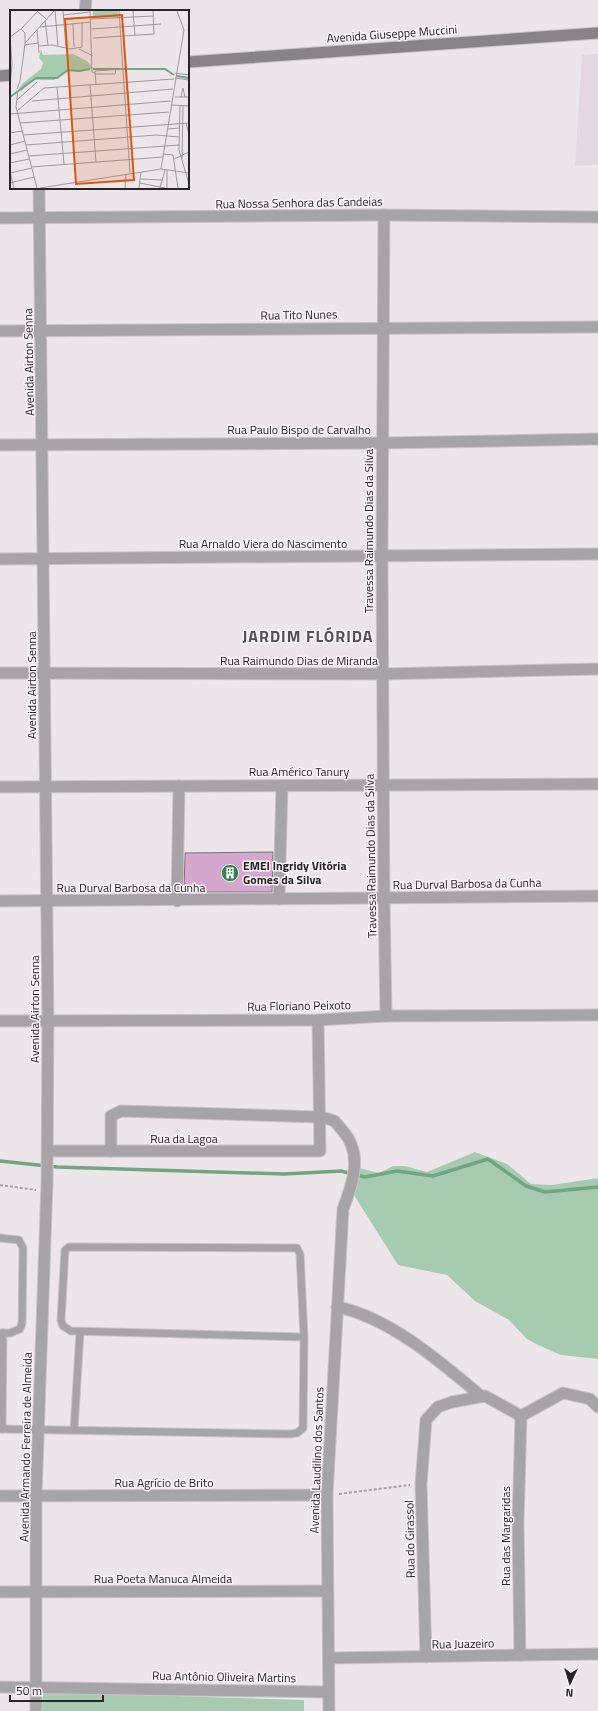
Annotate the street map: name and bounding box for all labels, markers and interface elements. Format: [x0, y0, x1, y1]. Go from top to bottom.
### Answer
inset map [10, 10, 189, 189]
street label: Avenida Giuseppe Muccini [326, 19, 458, 48]
street label: Rua Nossa Senhora das Candeias [215, 192, 383, 213]
street label: Rua Tito Nunes [260, 304, 338, 325]
street label: Avenida Airton Senna [18, 308, 39, 416]
street label: Rua Paulo Bispo de Carvalho [227, 420, 371, 439]
street label: Travessa Raimundo Dias da Silva [359, 449, 378, 613]
street label: Rua Arnaldo Viera do Nascimento [179, 534, 347, 553]
district label: JARDIM FLÓRIDA [243, 624, 373, 648]
street label: Avenida Airton Senna [22, 631, 41, 739]
street label: Rua Raimundo Dias de Miranda [220, 651, 378, 670]
street label: Rua Américo Tanury [249, 762, 349, 781]
street label: Travessa Raimundo Dias da Silva [360, 774, 381, 938]
place label: EMEI lngridy Vitória Gomes da Silva [243, 856, 347, 889]
building icon: EMEI lngridy Vitória Gomes da Silva [220, 863, 240, 883]
street label: Rua Durval Barbosa da Cunha [392, 873, 542, 894]
street label: Rua Durval Barbosa da Cunha [57, 878, 205, 897]
street label: Avenida Airton Senna [25, 955, 44, 1063]
street label: Rua Floriano Peixoto [247, 995, 351, 1016]
street label: Rua da Lagoa [150, 1129, 218, 1148]
street label: Avenida Armando Ferreira de Almeida [14, 1352, 37, 1542]
street label: Avenida Laudilino dos Santos [304, 1386, 329, 1534]
street label: Rua Agrício de Brito [115, 1473, 213, 1492]
street label: Rua das Margaridas [496, 1486, 515, 1586]
street label: Rua do Girassol [399, 1500, 420, 1578]
street label: Rua Poeta Manuca Almeida [94, 1569, 232, 1588]
street label: Rua Juazeiro [431, 1633, 495, 1654]
north arrow [550, 1663, 590, 1703]
street label: Rua Antônio Oliveira Martins [152, 1666, 297, 1687]
scale bar [10, 1677, 103, 1703]
text: 50 m [16, 1681, 42, 1700]
text: N [565, 1685, 574, 1701]

